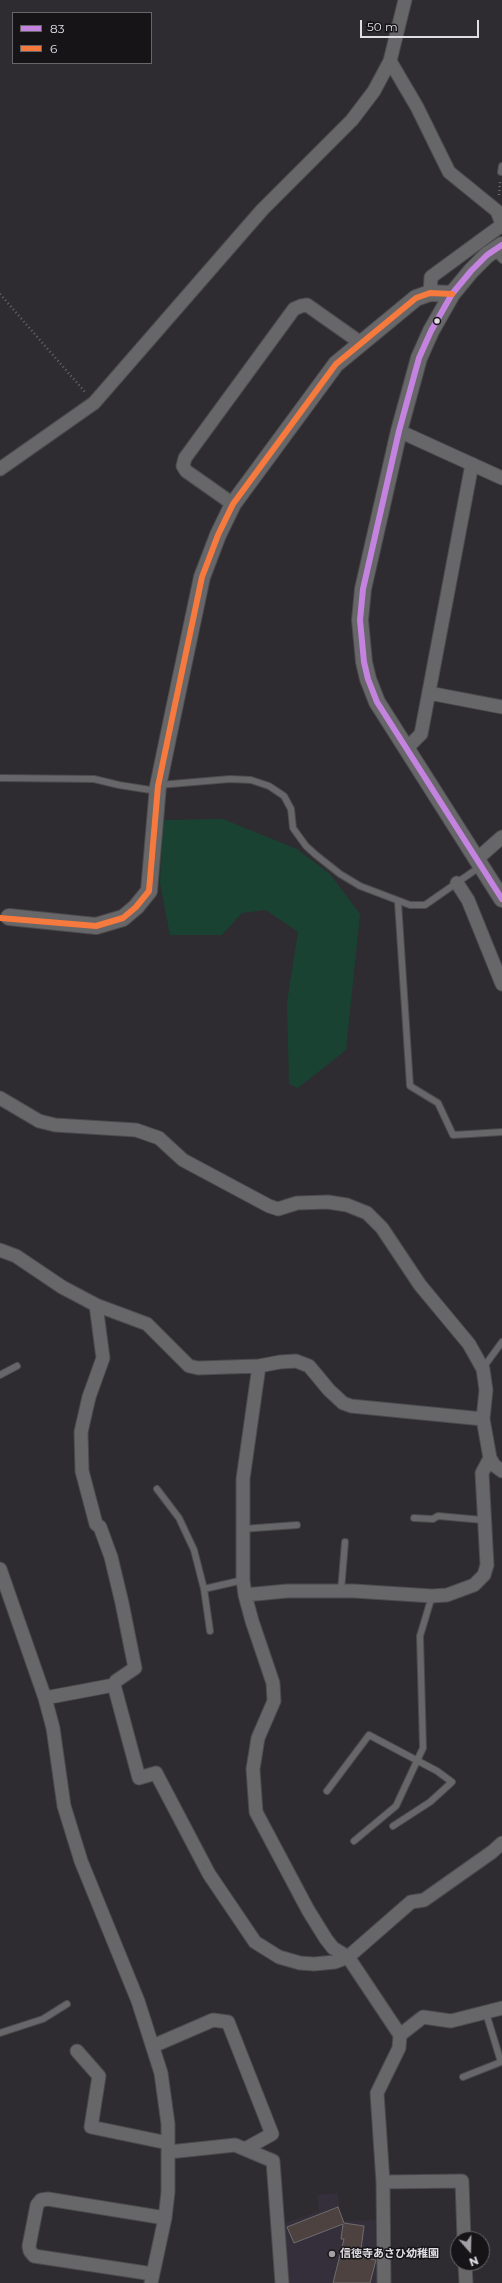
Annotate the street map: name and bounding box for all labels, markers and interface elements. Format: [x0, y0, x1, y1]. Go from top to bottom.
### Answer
legend [12, 12, 152, 64]
scale bar [362, 12, 481, 38]
text: 50 m [367, 19, 398, 34]
text: 83 [50, 21, 64, 36]
text: 6 [50, 41, 57, 56]
unlabelled marker [432, 316, 442, 326]
north arrow [450, 2231, 490, 2271]
place label: 信徳寺あさひ幼稚園 [340, 2247, 439, 2261]
marker: 信徳寺あさひ幼稚園 [327, 2249, 337, 2259]
text: N [467, 2253, 480, 2269]

